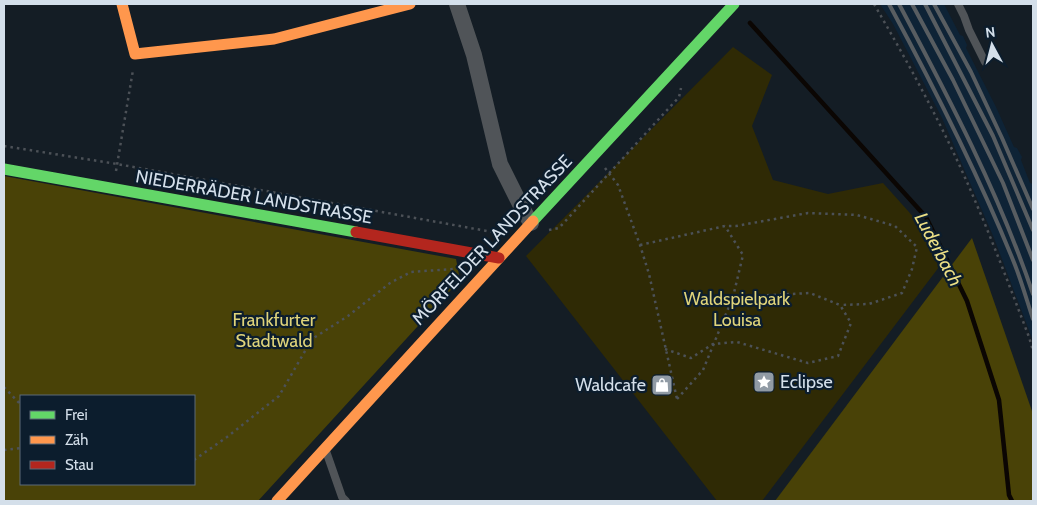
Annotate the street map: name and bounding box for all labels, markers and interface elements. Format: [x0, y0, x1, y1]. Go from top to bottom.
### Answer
north arrow [967, 20, 1017, 70]
text: N [984, 23, 996, 42]
street label: MÖRFELDER LANDSTRASSE [407, 150, 577, 330]
street label: NIEDERRÄDER LANDSTRASSE [134, 165, 374, 229]
water label: Luderbach [910, 208, 968, 290]
park label: Waldspielpark Louisa [684, 288, 791, 331]
park label: Frankfurter Stadtwald [233, 309, 316, 352]
place icon: Eclipse [752, 370, 776, 394]
place label: Eclipse [780, 371, 833, 393]
shop icon: Waldcafe [650, 373, 674, 397]
place label: Waldcafe [575, 374, 646, 396]
legend [20, 395, 195, 485]
text: Frei [65, 406, 88, 424]
text: Zäh [65, 431, 88, 449]
text: Stau [65, 456, 94, 474]

